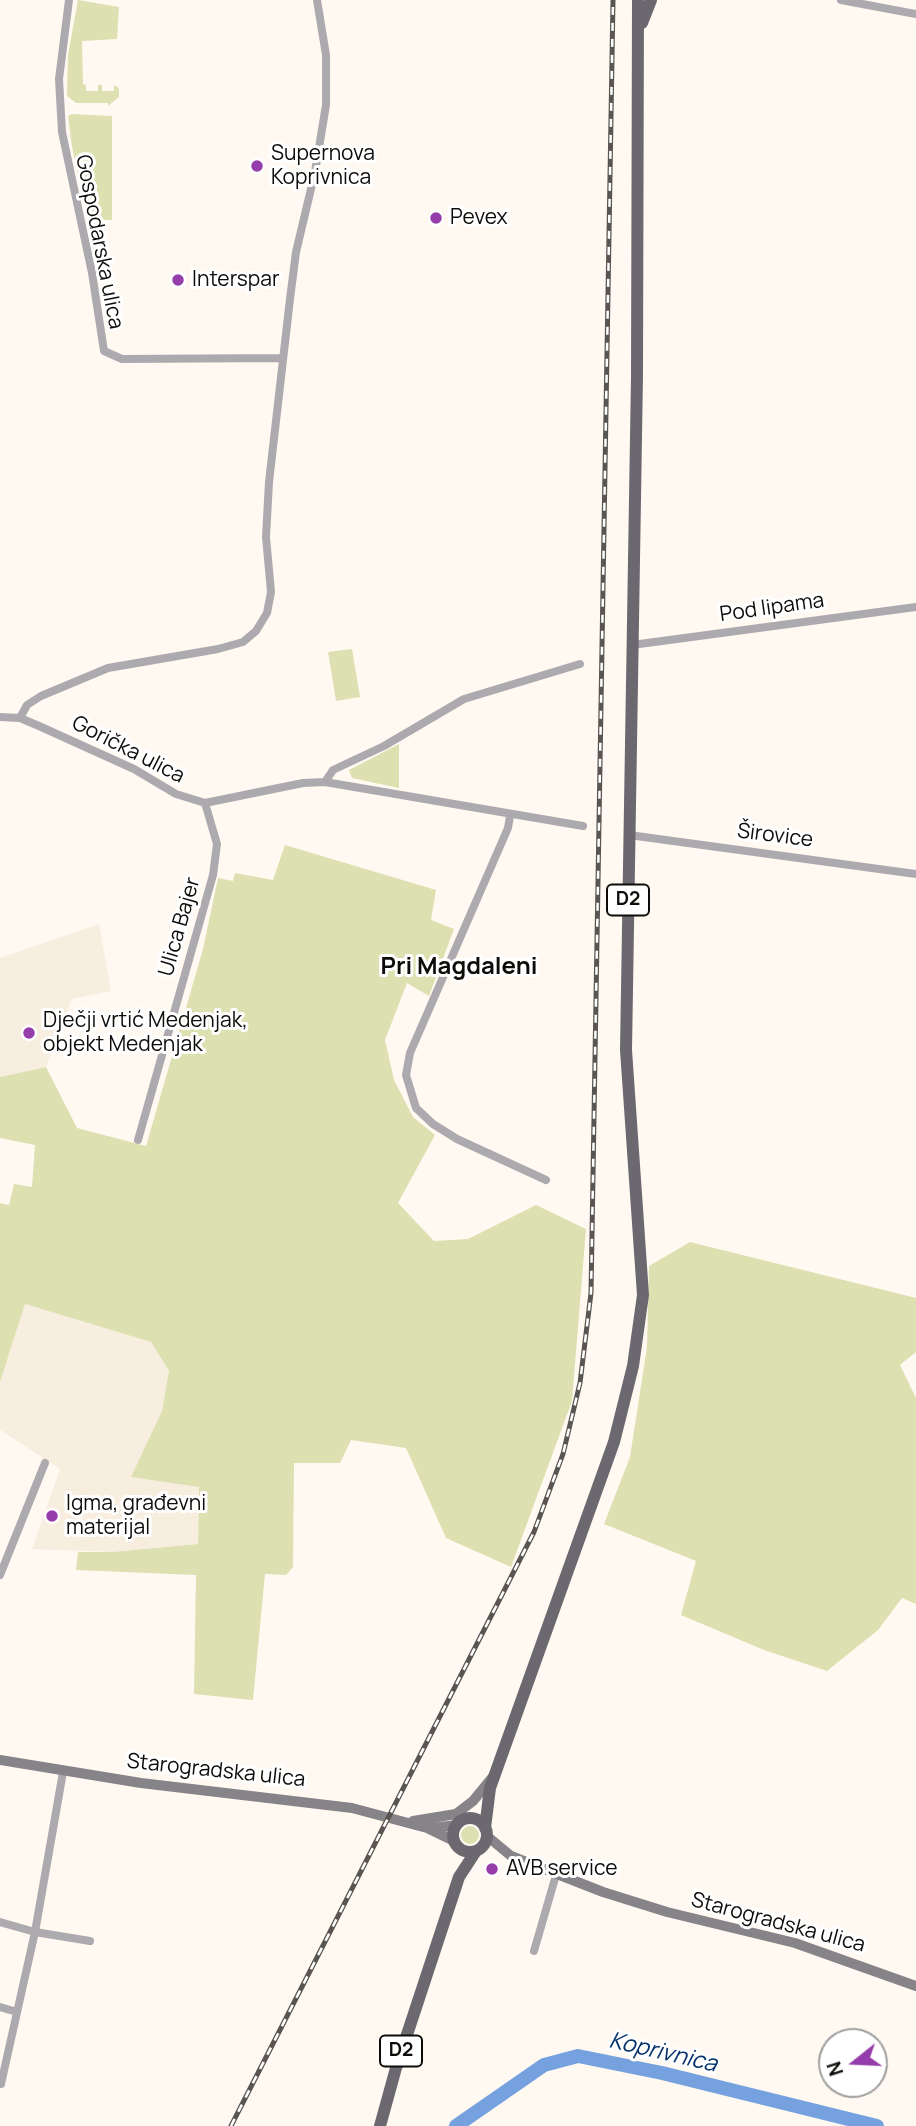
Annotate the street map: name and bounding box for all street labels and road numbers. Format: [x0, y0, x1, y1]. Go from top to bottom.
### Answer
street label: Gospodarska ulica [70, 153, 128, 331]
street label: Pod lipama [718, 588, 826, 628]
street label: Gorička ulica [67, 711, 189, 789]
street label: Širovice [736, 819, 814, 853]
street label: Ulica Bajer [154, 875, 206, 979]
road number: D2 [607, 885, 649, 916]
street label: Starogradska ulica [126, 1749, 306, 1793]
street label: Starogradska ulica [688, 1888, 868, 1958]
road number: D2 [380, 2036, 422, 2066]

